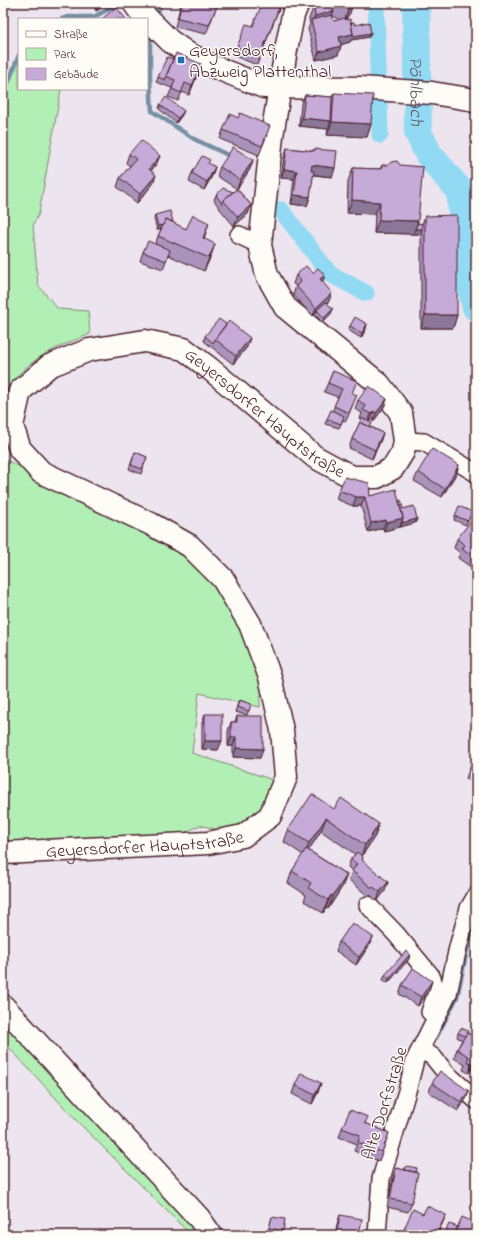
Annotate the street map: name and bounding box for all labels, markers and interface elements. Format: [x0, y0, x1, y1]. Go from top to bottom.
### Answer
legend [18, 18, 148, 90]
text: Straße [54, 26, 88, 44]
place label: Geyersdorf, Abzweig Plattenthal [189, 39, 331, 87]
text: Park [54, 46, 76, 64]
marker: Geyersdorf, Abzweig Plattenthal [176, 55, 186, 65]
water label: Pöhlbach [401, 56, 429, 127]
text: Gebäude [54, 66, 99, 84]
street label: Geyersdorfer Hauptstraße [178, 343, 350, 486]
street label: Geyersdorfer Hauptstraße [45, 825, 247, 866]
street label: Alte Dorfstraße [356, 1043, 416, 1163]

